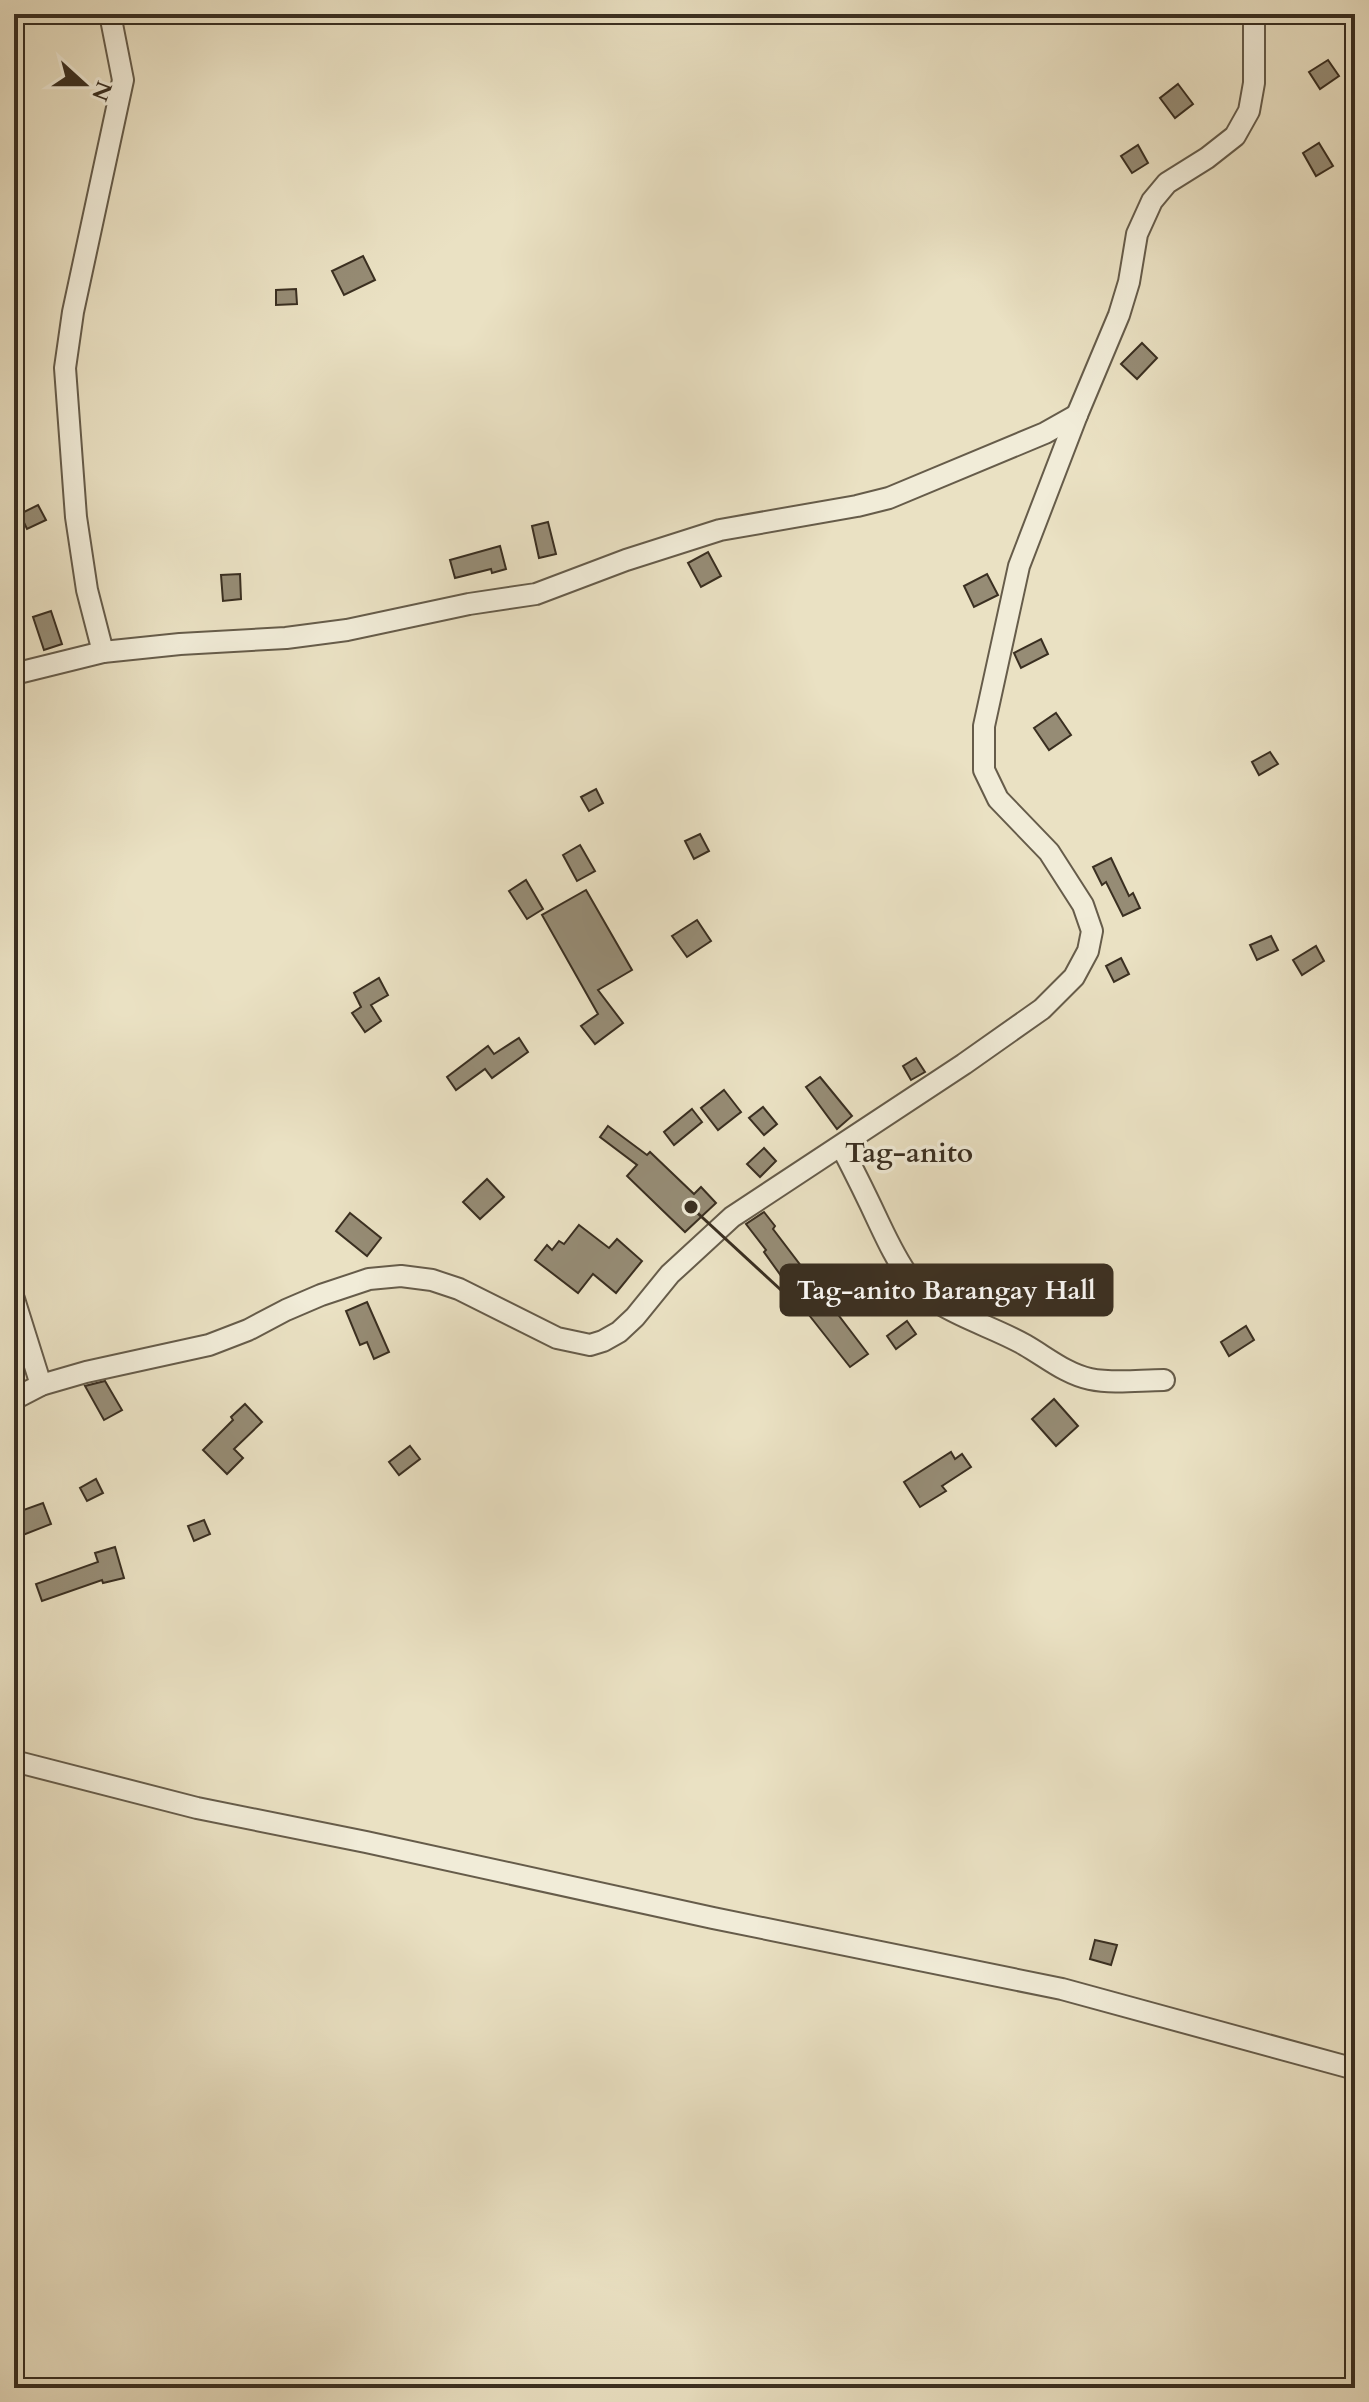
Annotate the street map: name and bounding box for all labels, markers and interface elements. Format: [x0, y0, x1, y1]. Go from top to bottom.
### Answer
north arrow [44, 44, 124, 124]
text: N [84, 77, 119, 105]
district label: Tag-anito [845, 1134, 973, 1172]
callout: Tag-anito Barangay Hall [781, 1265, 1112, 1315]
text: Tag-anito Barangay Hall [796, 1273, 1096, 1308]

